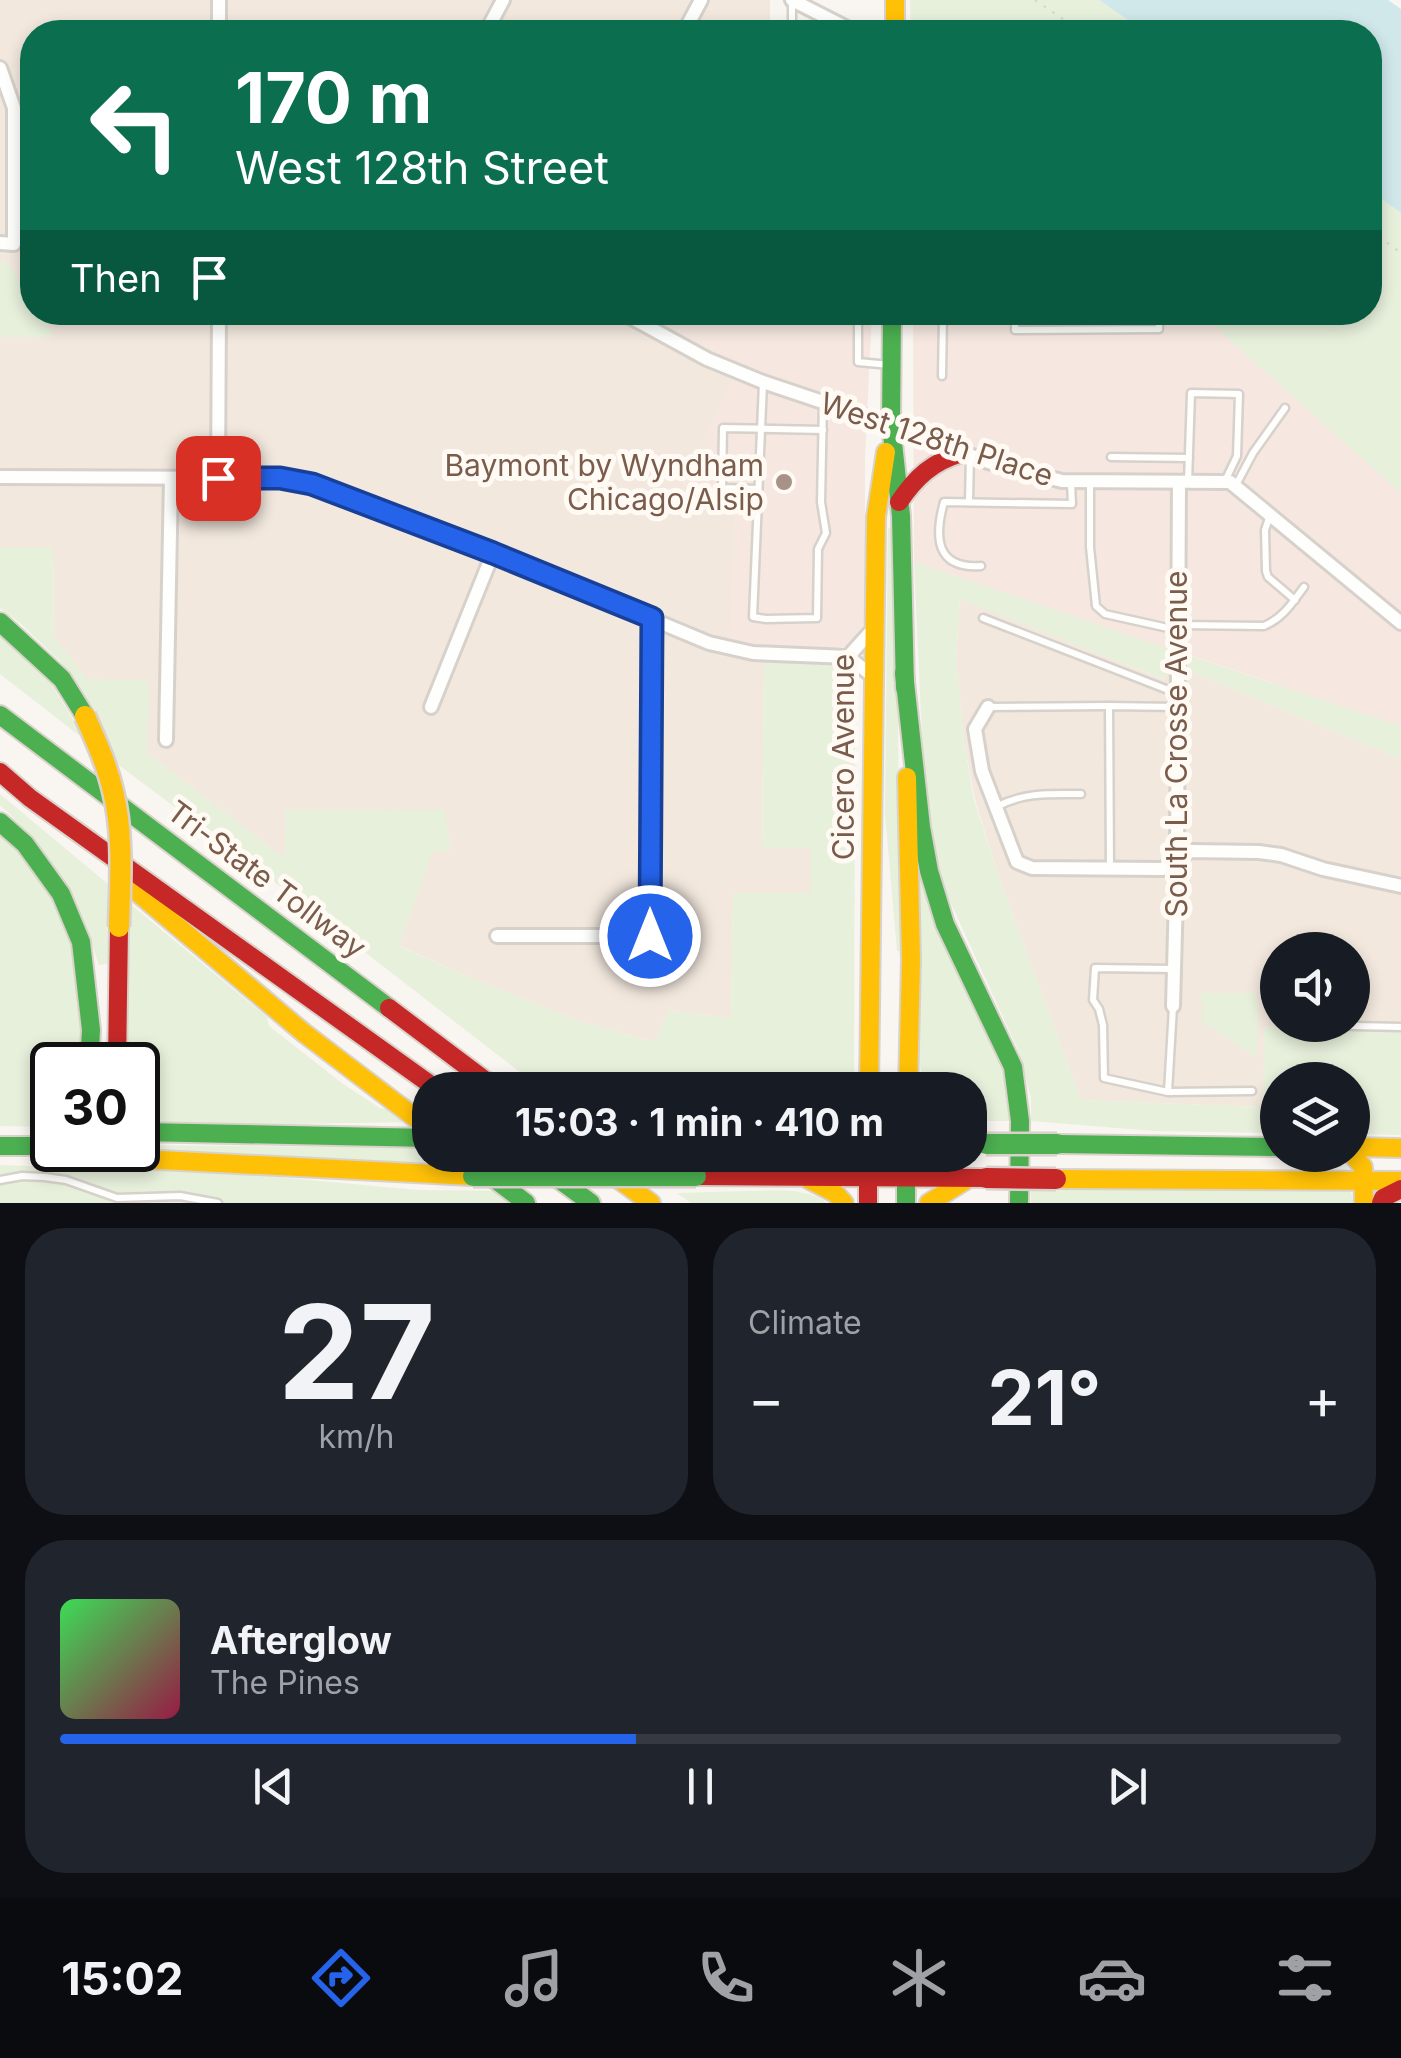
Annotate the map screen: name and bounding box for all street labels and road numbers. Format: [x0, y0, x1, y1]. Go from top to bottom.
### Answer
street label: West 128th Place [816, 384, 1058, 494]
street label: South La Crosse Avenue [1158, 571, 1194, 917]
street label: Cicero Avenue [825, 654, 861, 860]
street label: Tri-State Tollway [161, 793, 374, 965]

